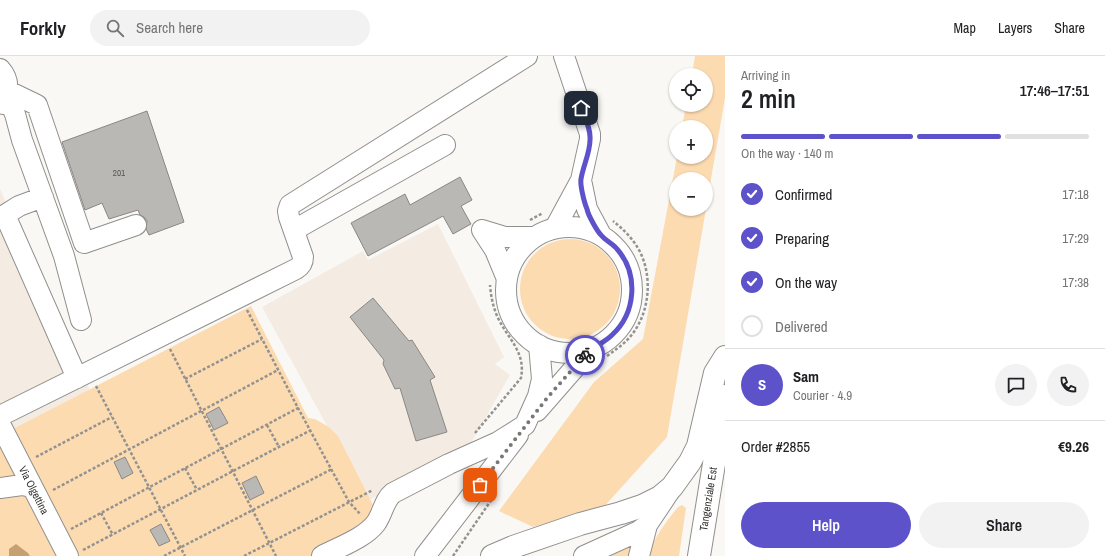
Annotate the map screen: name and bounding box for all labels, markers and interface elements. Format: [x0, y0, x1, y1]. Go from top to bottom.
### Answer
search box [90, 10, 370, 46]
text: Forkly [20, 15, 66, 41]
icon: search [104, 17, 126, 39]
text: Search here [136, 17, 203, 38]
text: Map [954, 19, 976, 37]
text: Layers [998, 19, 1032, 37]
text: Share [1054, 19, 1085, 37]
text: Arriving in [741, 67, 790, 84]
map controls [669, 68, 713, 216]
button: locate [669, 68, 713, 112]
text: 17:46–17:51 [1020, 80, 1089, 101]
text: 2 min [741, 81, 796, 116]
pin [564, 91, 598, 125]
icon: home [570, 97, 592, 119]
button: + [669, 120, 713, 164]
text: On the way · 140 m [741, 145, 833, 162]
house number: 201 [113, 167, 125, 179]
button: − [669, 172, 713, 216]
icon: check [741, 183, 763, 205]
text: Confirmed [775, 184, 832, 205]
text: 17:18 [1062, 186, 1089, 203]
icon: check [741, 227, 763, 249]
text: Preparing [775, 228, 829, 249]
text: 17:29 [1062, 230, 1089, 247]
icon: check [741, 271, 763, 293]
text: On the way [775, 272, 837, 293]
text: 17:38 [1062, 274, 1089, 291]
text: Delivered [775, 316, 828, 337]
courier [565, 335, 605, 375]
icon: bike [574, 344, 596, 366]
button: chat [995, 364, 1037, 406]
button: phone [1047, 364, 1089, 406]
text: Sam [793, 366, 819, 387]
text: S [758, 374, 766, 395]
text: Courier · 4.9 [793, 387, 852, 404]
text: Order #2855 [741, 436, 810, 457]
text: €9.26 [1058, 436, 1089, 457]
street label: Via Olgettina [16, 463, 52, 517]
street label: Tangenziale Est [696, 466, 720, 532]
pin [463, 468, 497, 502]
icon: bag [469, 474, 491, 496]
button: Help [741, 502, 911, 548]
button: Share [919, 502, 1089, 548]

